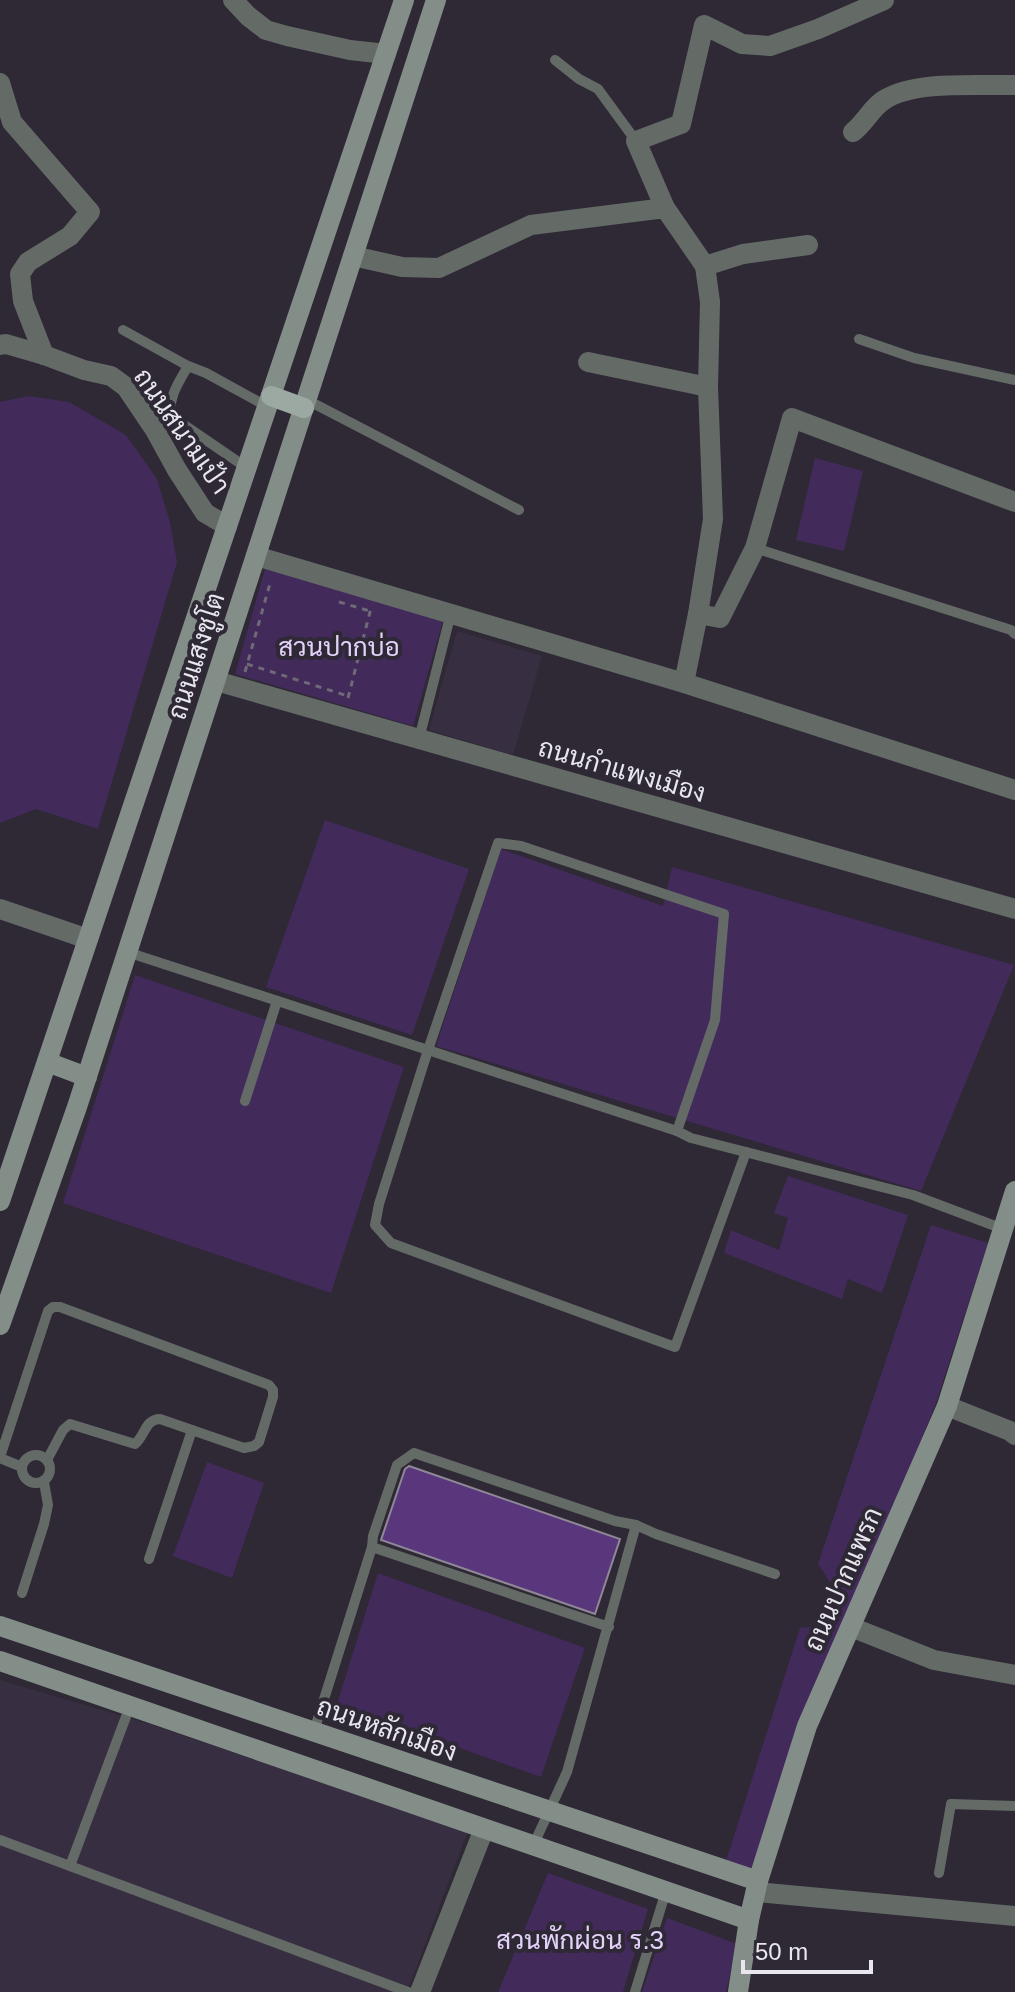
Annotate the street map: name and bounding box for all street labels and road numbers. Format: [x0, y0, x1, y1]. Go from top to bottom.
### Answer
street label: ถนนสนามเป้า [128, 363, 236, 499]
street label: ถนนแสงชูโต [160, 588, 233, 724]
street label: ถนนกำแพงเมือง [535, 731, 709, 808]
street label: ถนนปากแพรก [798, 1502, 888, 1656]
street label: ถนนหลักเมือง [313, 1690, 461, 1767]

